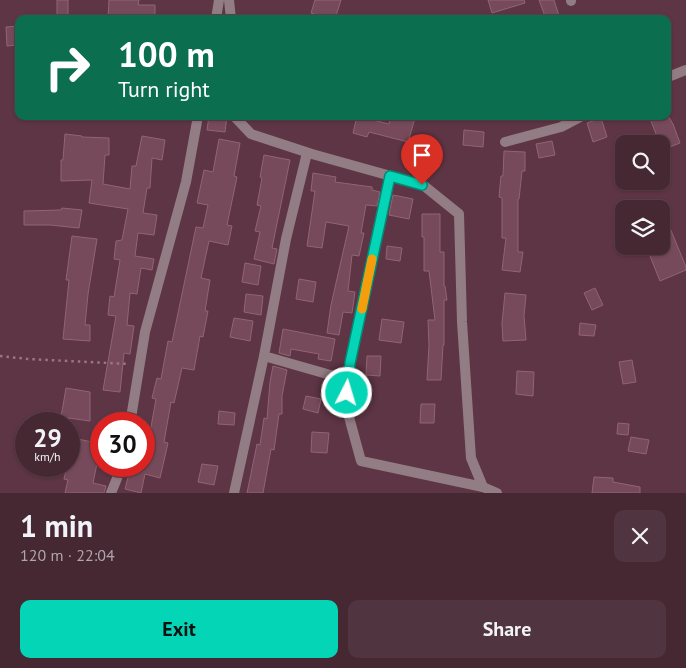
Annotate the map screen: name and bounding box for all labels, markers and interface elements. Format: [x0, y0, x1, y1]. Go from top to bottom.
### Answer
text: 100 m [118, 31, 215, 77]
icon: right [35, 35, 100, 100]
text: Turn right [118, 75, 210, 103]
pin [401, 134, 443, 185]
map controls [615, 135, 670, 255]
button: search [615, 135, 670, 190]
icon: arrive [408, 141, 436, 169]
button: layers [615, 200, 670, 255]
position arrow [320, 366, 372, 418]
speed limit sign: 30 [90, 412, 155, 477]
text: 29 [33, 422, 62, 454]
text: km/h [34, 449, 61, 464]
text: 1 min [20, 506, 93, 545]
button: close [614, 510, 666, 562]
text: 120 m · 22:04 [20, 545, 115, 565]
button: Exit [20, 600, 338, 658]
button: Share [348, 600, 666, 658]

